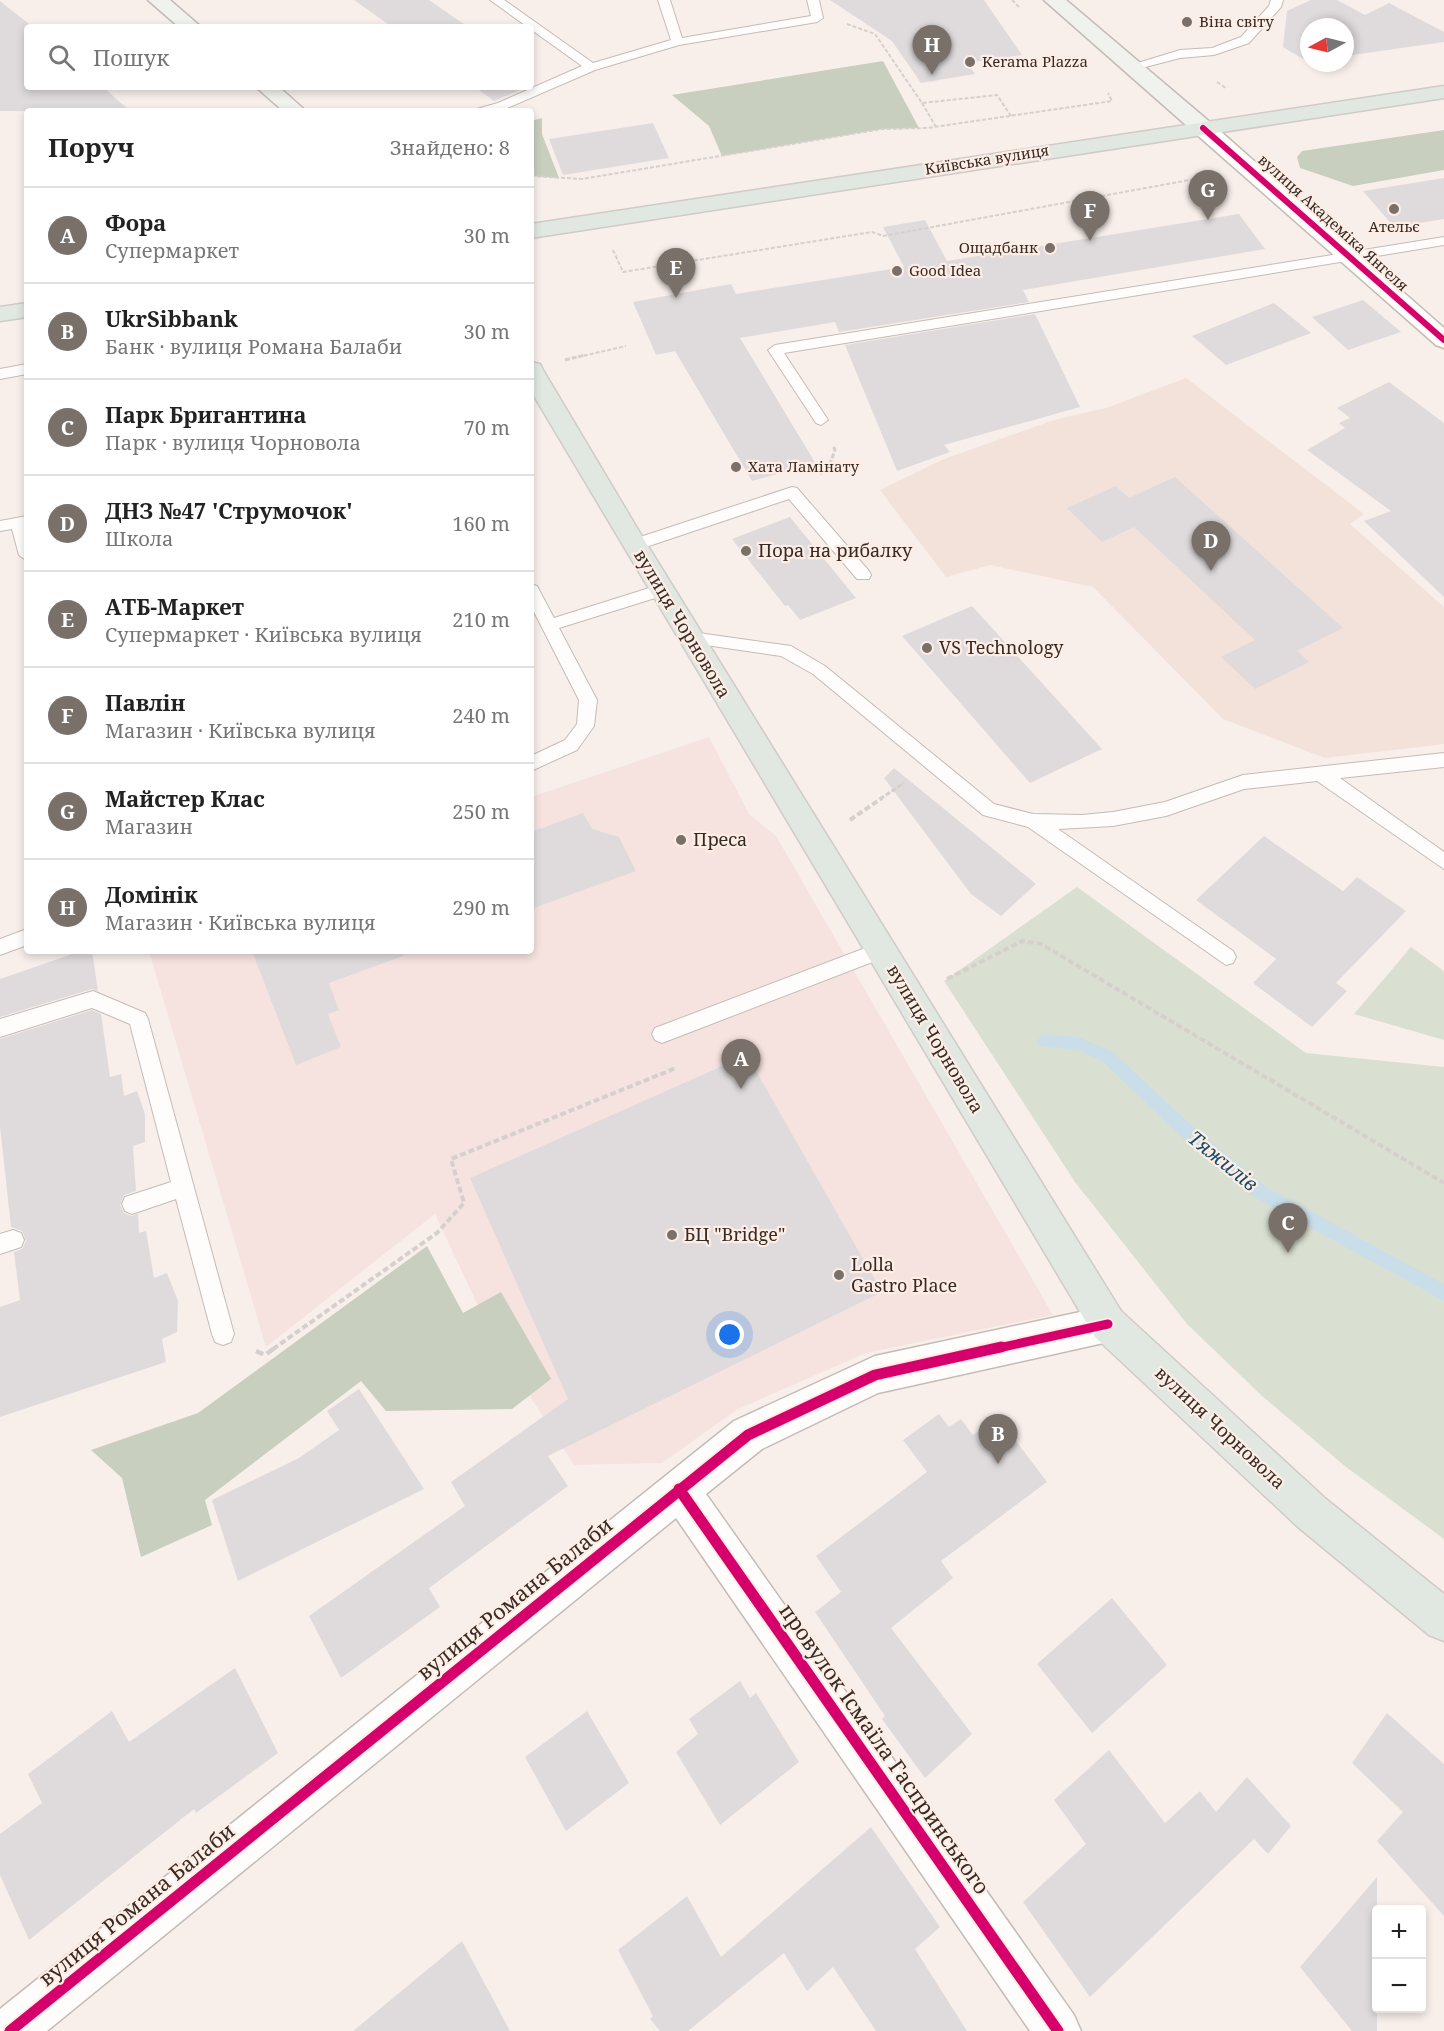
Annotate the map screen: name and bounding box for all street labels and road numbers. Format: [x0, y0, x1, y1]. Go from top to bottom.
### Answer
street label: Київська вулиця [923, 139, 1050, 179]
street label: вулиця Академіка Янгеля [1254, 149, 1413, 295]
street label: вулиця Чорновола [629, 545, 737, 702]
street label: вулиця Чорновола [882, 960, 990, 1117]
street label: вулиця Чорновола [1150, 1361, 1291, 1494]
street label: вулиця Романа Балаби [411, 1511, 618, 1686]
street label: провулок Ісмаїла Гаспринського [773, 1598, 996, 1899]
street label: вулиця Романа Балаби [33, 1817, 240, 1992]

